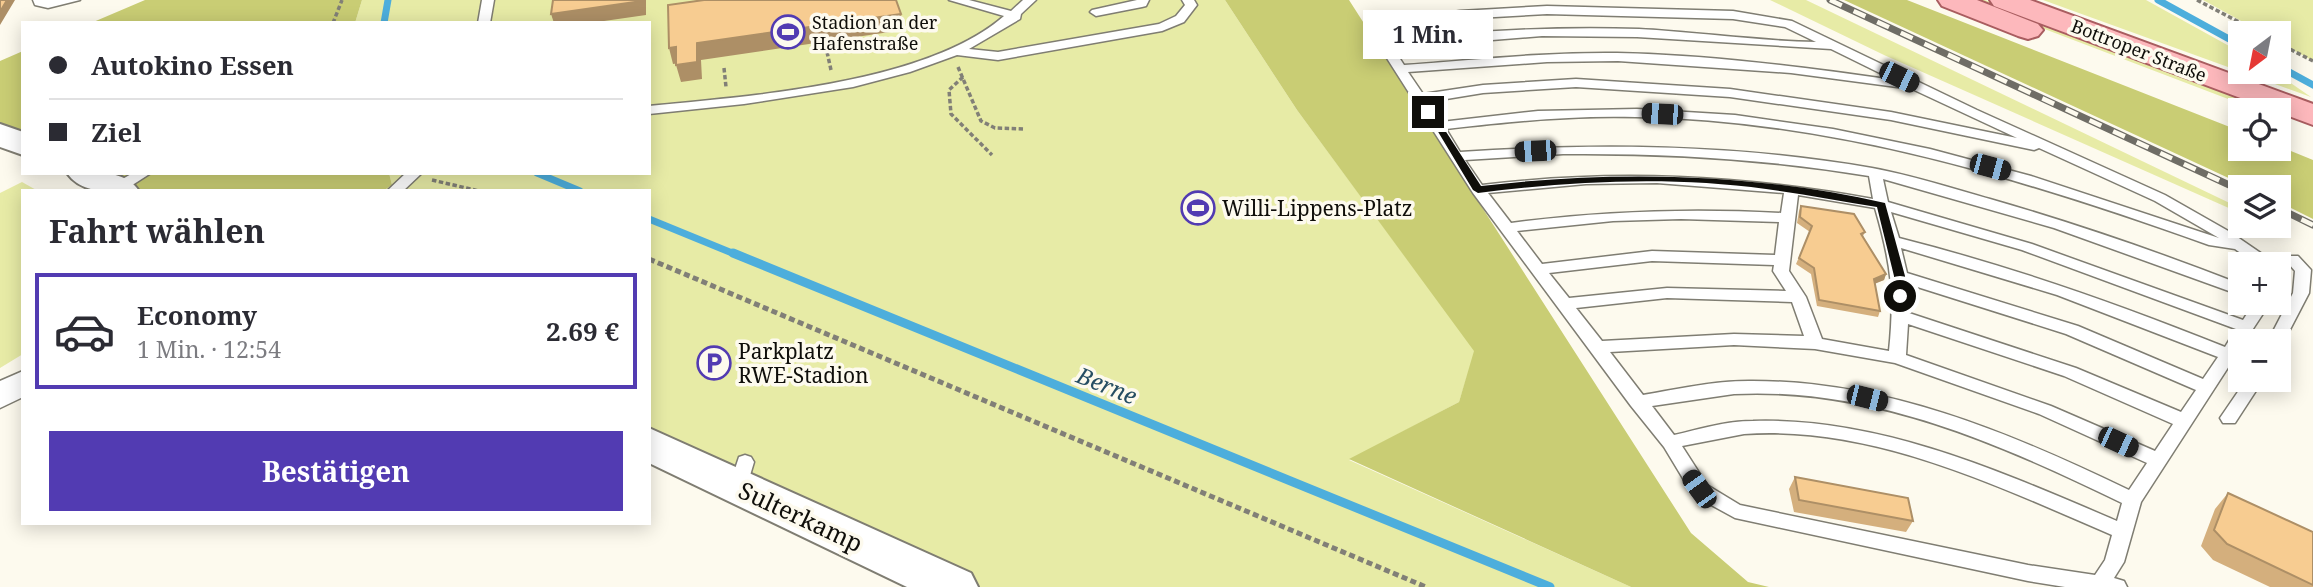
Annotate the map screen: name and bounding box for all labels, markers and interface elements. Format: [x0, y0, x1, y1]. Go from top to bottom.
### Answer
place label: Stadion an der Hafenstraße [812, 10, 938, 55]
callout: 1 Min. [1363, 10, 1493, 60]
sports icon: Stadion an der Hafenstraße [769, 13, 807, 51]
street label: Bottroper Straße [2068, 13, 2210, 87]
text: 1 Min. [1392, 18, 1464, 50]
north arrow [2228, 21, 2291, 84]
map controls [2228, 21, 2291, 392]
text: Autokino Essen [91, 47, 294, 83]
car [1876, 58, 1923, 96]
route end [1412, 96, 1444, 128]
button: locate [2228, 98, 2291, 161]
car [1641, 102, 1684, 126]
text: Ziel [91, 114, 142, 150]
car [1514, 139, 1557, 163]
car [1967, 151, 2014, 183]
button: layers [2228, 175, 2291, 238]
sports icon: Willi-Lippens-Platz [1179, 189, 1217, 227]
place label: Willi-Lippens-Platz [1222, 194, 1412, 222]
text: Fahrt wählen [49, 209, 265, 252]
button: + [2228, 252, 2291, 315]
route start [1884, 280, 1916, 312]
text: Economy [137, 297, 257, 333]
icon: car [53, 300, 116, 363]
text: 2.69 € [546, 313, 619, 349]
button: − [2228, 329, 2291, 392]
text: 1 Min. · 12:54 [137, 333, 281, 365]
place label: Parkplatz RWE-Stadion [738, 337, 869, 389]
parking icon: Parkplatz RWE-Stadion [695, 344, 733, 382]
water label: Berne [1071, 358, 1142, 411]
car [1845, 383, 1890, 413]
car [2095, 424, 2142, 460]
button: Bestätigen [49, 431, 623, 511]
car [1679, 466, 1720, 512]
street label: Sulterkamp [734, 473, 868, 559]

